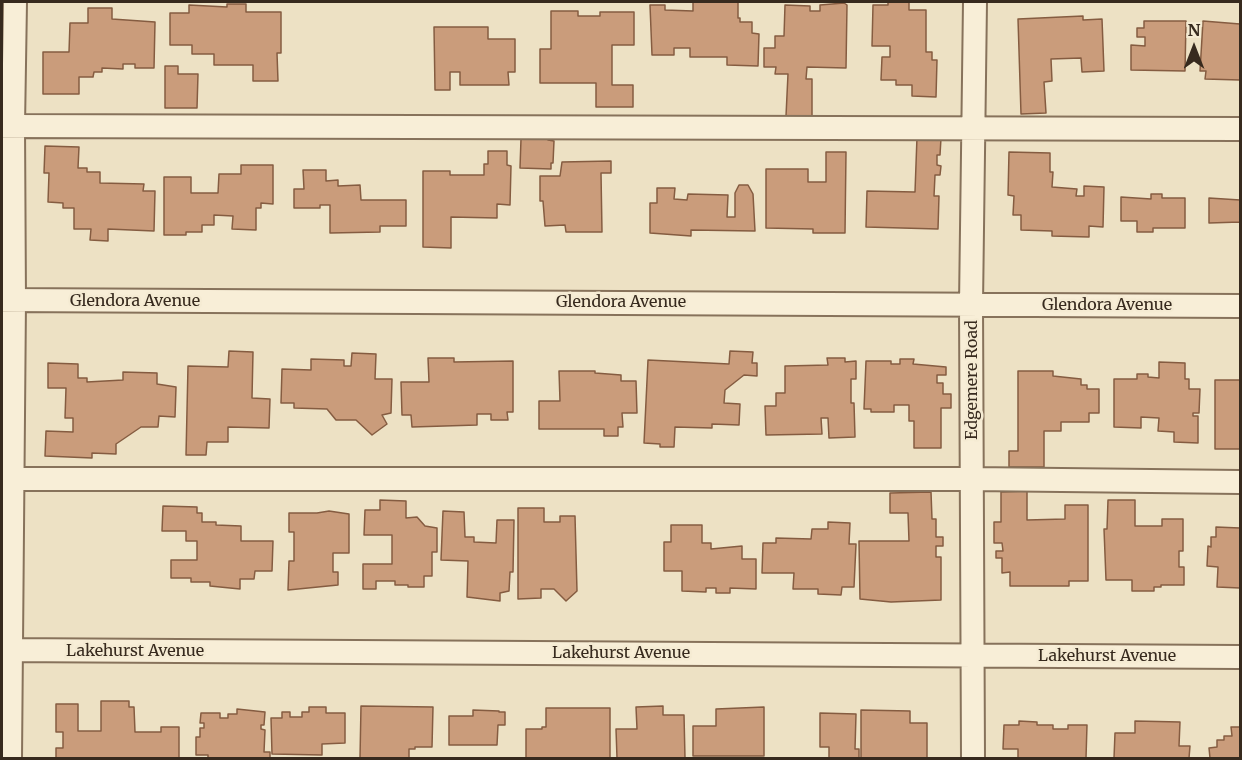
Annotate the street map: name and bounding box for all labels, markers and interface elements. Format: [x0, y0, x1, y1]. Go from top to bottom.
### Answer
north arrow [1164, 18, 1224, 78]
text: N [1188, 20, 1200, 40]
street label: Glendora Avenue [70, 291, 200, 311]
street label: Glendora Avenue [556, 292, 686, 312]
street label: Glendora Avenue [1042, 295, 1172, 315]
street label: Edgemere Road [962, 320, 982, 440]
street label: Lakehurst Avenue [66, 641, 204, 661]
street label: Lakehurst Avenue [552, 643, 690, 663]
street label: Lakehurst Avenue [1038, 646, 1176, 666]

